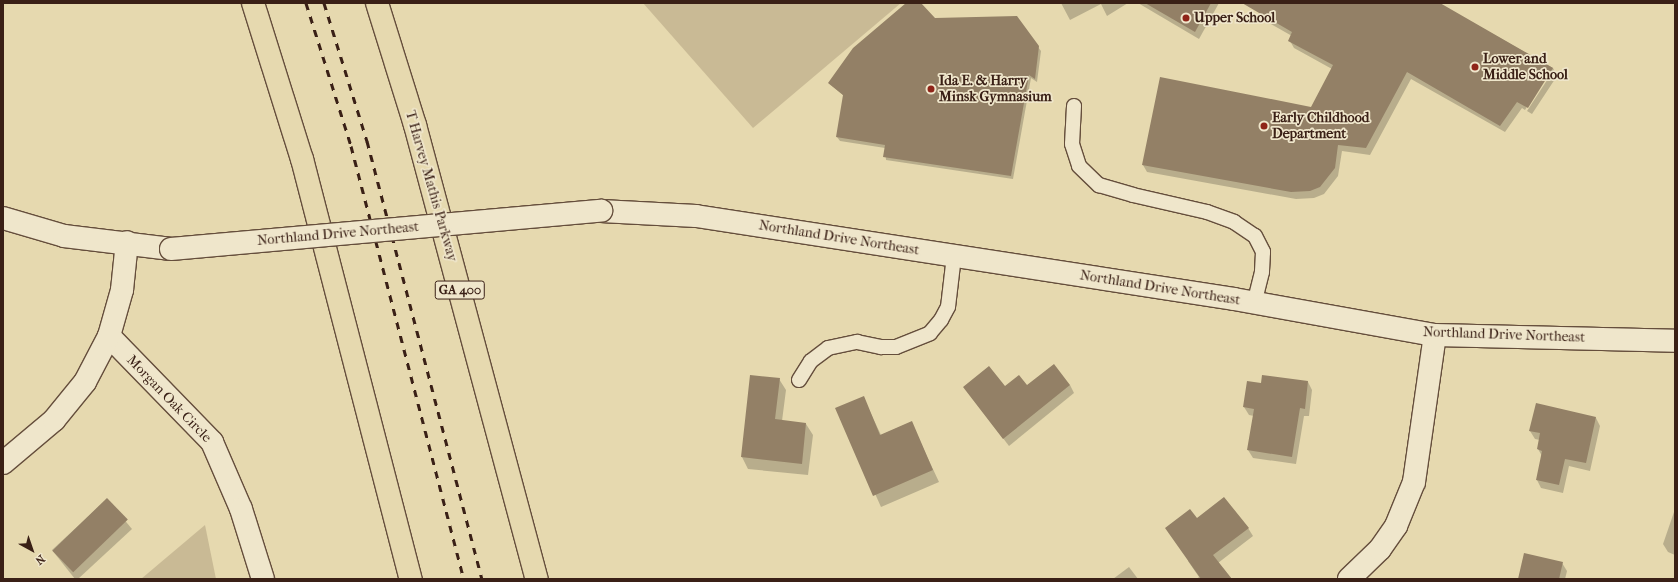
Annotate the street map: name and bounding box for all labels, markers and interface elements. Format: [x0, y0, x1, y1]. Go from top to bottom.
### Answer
place label: Upper School [1194, 10, 1275, 26]
marker: Upper School [1181, 13, 1191, 23]
place label: Lower and Middle School [1483, 51, 1568, 84]
marker: Lower and Middle School [1470, 62, 1480, 72]
place label: Ida E. & Harry Minsk Gymnasium [939, 73, 1052, 106]
marker: Ida E. & Harry Minsk Gymnasium [926, 84, 936, 94]
street label: T Harvey Mathis Parkway [401, 109, 461, 263]
place label: Early Childhood Department [1272, 110, 1369, 142]
marker: Early Childhood Department [1259, 121, 1269, 131]
street label: Northland Drive Northeast [758, 217, 920, 259]
street label: Northland Drive Northeast [256, 219, 420, 249]
street label: Northland Drive Northeast [1079, 267, 1241, 309]
road number: GA 400 [434, 279, 486, 301]
street label: Northland Drive Northeast [1423, 324, 1585, 346]
street label: Morgan Oak Circle [123, 352, 215, 446]
north arrow [12, 530, 52, 570]
text: N [33, 552, 47, 567]

